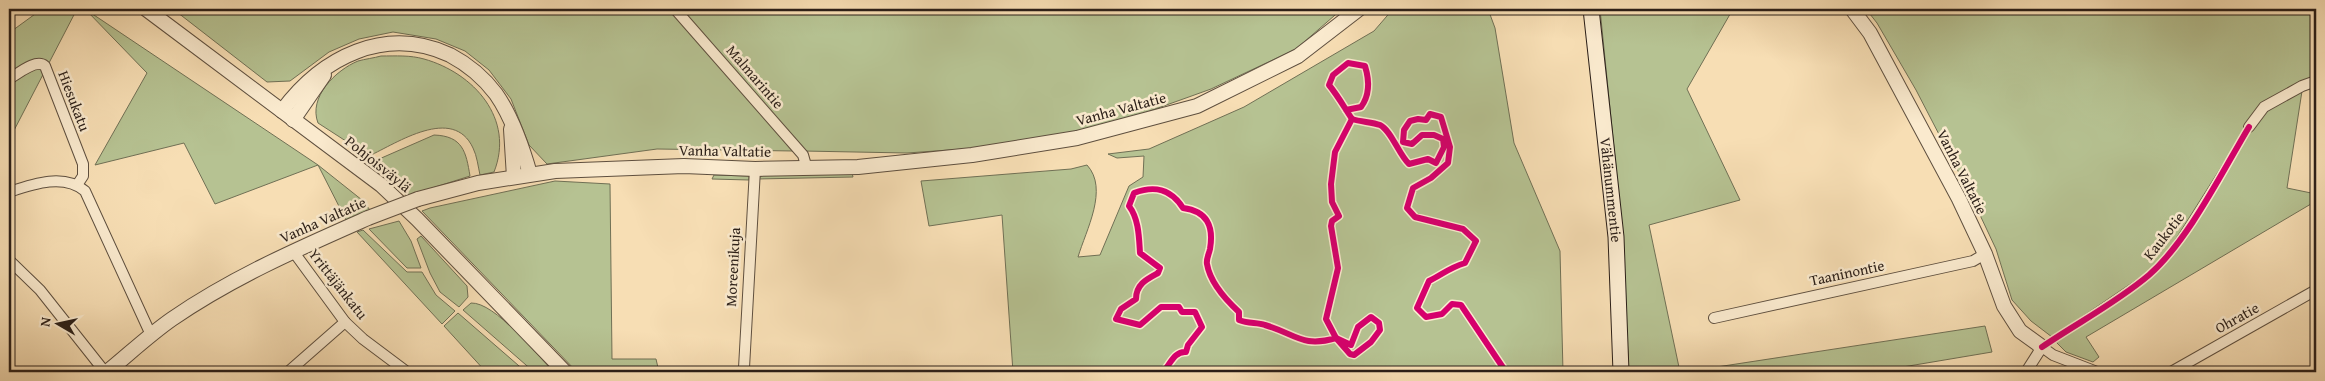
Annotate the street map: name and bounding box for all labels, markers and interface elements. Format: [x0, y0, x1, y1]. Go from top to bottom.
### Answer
street label: Malmarintie [722, 40, 789, 113]
street label: Hiesukatu [53, 67, 96, 135]
street label: Vanha Valtatie [1074, 86, 1168, 131]
street label: Vanha Valtatie [1932, 126, 1993, 218]
street label: Pohjoisväylä [341, 130, 416, 197]
street label: Vähänummentie [1595, 136, 1627, 243]
street label: Vanha Valtatie [679, 139, 771, 162]
street label: Vanha Valtatie [276, 191, 369, 248]
street label: Kaukotie [2138, 207, 2189, 264]
street label: Moreenikuja [720, 227, 745, 307]
street label: Yrittäjänkatu [304, 244, 373, 324]
street label: Taaninontie [1808, 254, 1886, 291]
street label: Ohratie [2211, 297, 2262, 338]
north arrow [32, 298, 82, 348]
text: N [35, 315, 56, 328]

